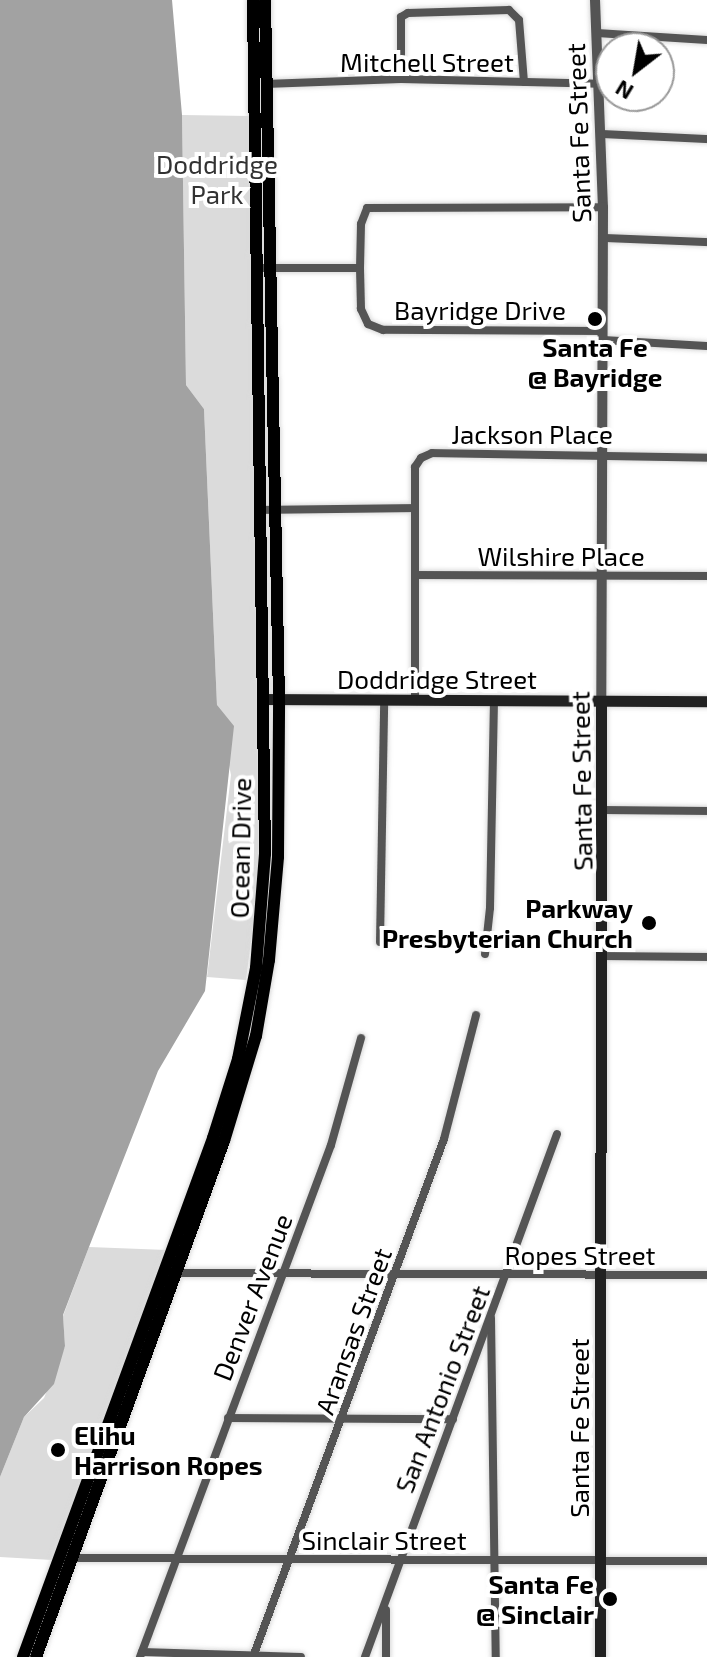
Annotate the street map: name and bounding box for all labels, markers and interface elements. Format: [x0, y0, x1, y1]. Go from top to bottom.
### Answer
north arrow [595, 32, 675, 112]
street label: Santa Fe Street [559, 43, 597, 223]
street label: Mitchell Street [340, 46, 514, 78]
text: N [610, 76, 637, 106]
park label: Doddridge Park [156, 148, 278, 210]
street label: Bayridge Drive [394, 294, 566, 326]
marker: Santa Fe @ Bayridge [586, 310, 604, 328]
place label: Santa Fe @ Bayridge [528, 331, 662, 392]
street label: Jackson Place [451, 418, 613, 450]
street label: Wilshire Place [477, 540, 645, 572]
street label: Doddridge Street [337, 663, 537, 695]
street label: Santa Fe Street [564, 691, 598, 871]
street label: Ocean Drive [223, 777, 257, 919]
place label: Parkway Presbyterian Church [382, 892, 633, 954]
marker: Parkway Presbyterian Church [640, 914, 658, 932]
street label: Denver Avenue [206, 1209, 298, 1385]
street label: Ropes Street [504, 1239, 656, 1271]
street label: Aransas Street [308, 1244, 398, 1418]
street label: San Antonio Street [388, 1281, 496, 1497]
street label: Santa Fe Street [563, 1338, 595, 1518]
place label: Elihu Harrison Ropes [74, 1419, 263, 1480]
marker: Elihu Harrison Ropes [49, 1441, 67, 1459]
street label: Sinclair Street [301, 1524, 467, 1556]
place label: Santa Fe @ Sinclair [476, 1568, 594, 1630]
marker: Santa Fe @ Sinclair [601, 1590, 619, 1608]

